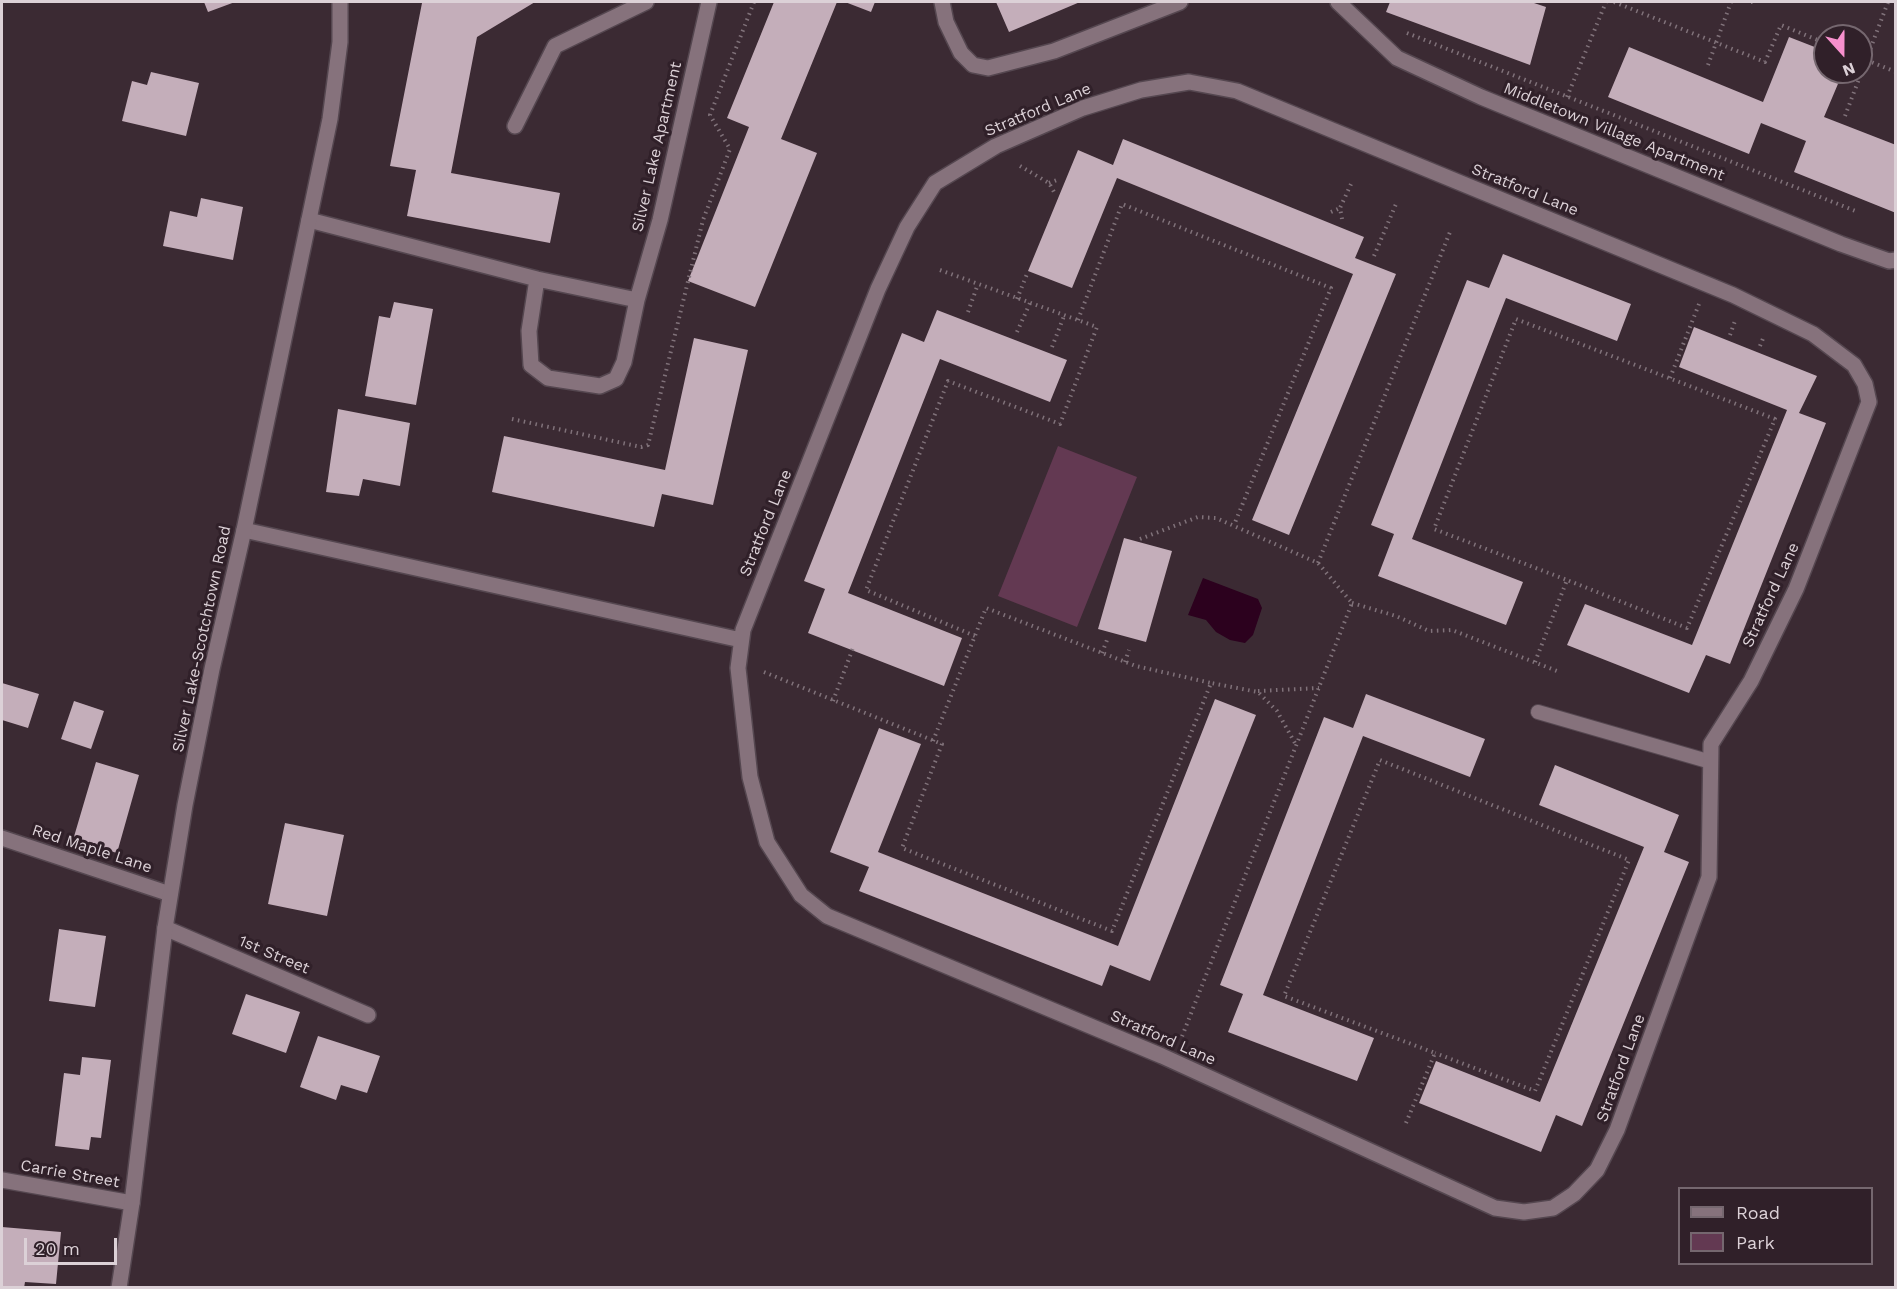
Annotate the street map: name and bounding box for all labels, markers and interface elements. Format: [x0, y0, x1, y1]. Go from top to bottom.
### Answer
north arrow [1813, 24, 1873, 84]
text: N [1840, 58, 1858, 80]
street label: Silver Lake Apartment [628, 60, 686, 234]
street label: Stratford Lane [982, 79, 1094, 141]
street label: Middletown Village Apartment [1501, 79, 1727, 185]
street label: Stratford Lane [1469, 160, 1581, 220]
street label: Stratford Lane [736, 467, 796, 579]
street label: Silver Lake-Scotchtown Road [169, 524, 235, 754]
street label: Stratford Lane [1738, 539, 1804, 651]
street label: Red Maple Lane [30, 821, 154, 877]
street label: 1st Street [236, 932, 312, 978]
street label: Stratford Lane [1107, 1006, 1219, 1070]
street label: Stratford Lane [1593, 1011, 1649, 1125]
street label: Carrie Street [19, 1156, 121, 1192]
legend [1678, 1187, 1873, 1265]
text: Road [1736, 1202, 1780, 1223]
scale bar [27, 1226, 120, 1264]
text: Park [1736, 1232, 1775, 1253]
text: 20 m [35, 1238, 80, 1259]

